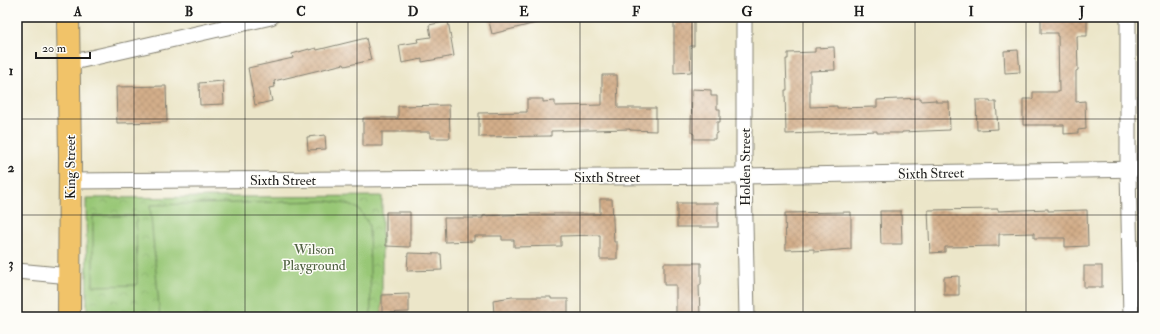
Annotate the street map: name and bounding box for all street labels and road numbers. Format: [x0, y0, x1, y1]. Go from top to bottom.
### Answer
street label: Holden Street [737, 127, 754, 206]
street label: King Street [62, 134, 79, 199]
street label: Sixth Street [898, 164, 965, 183]
street label: Sixth Street [574, 169, 641, 186]
street label: Sixth Street [250, 172, 317, 189]

